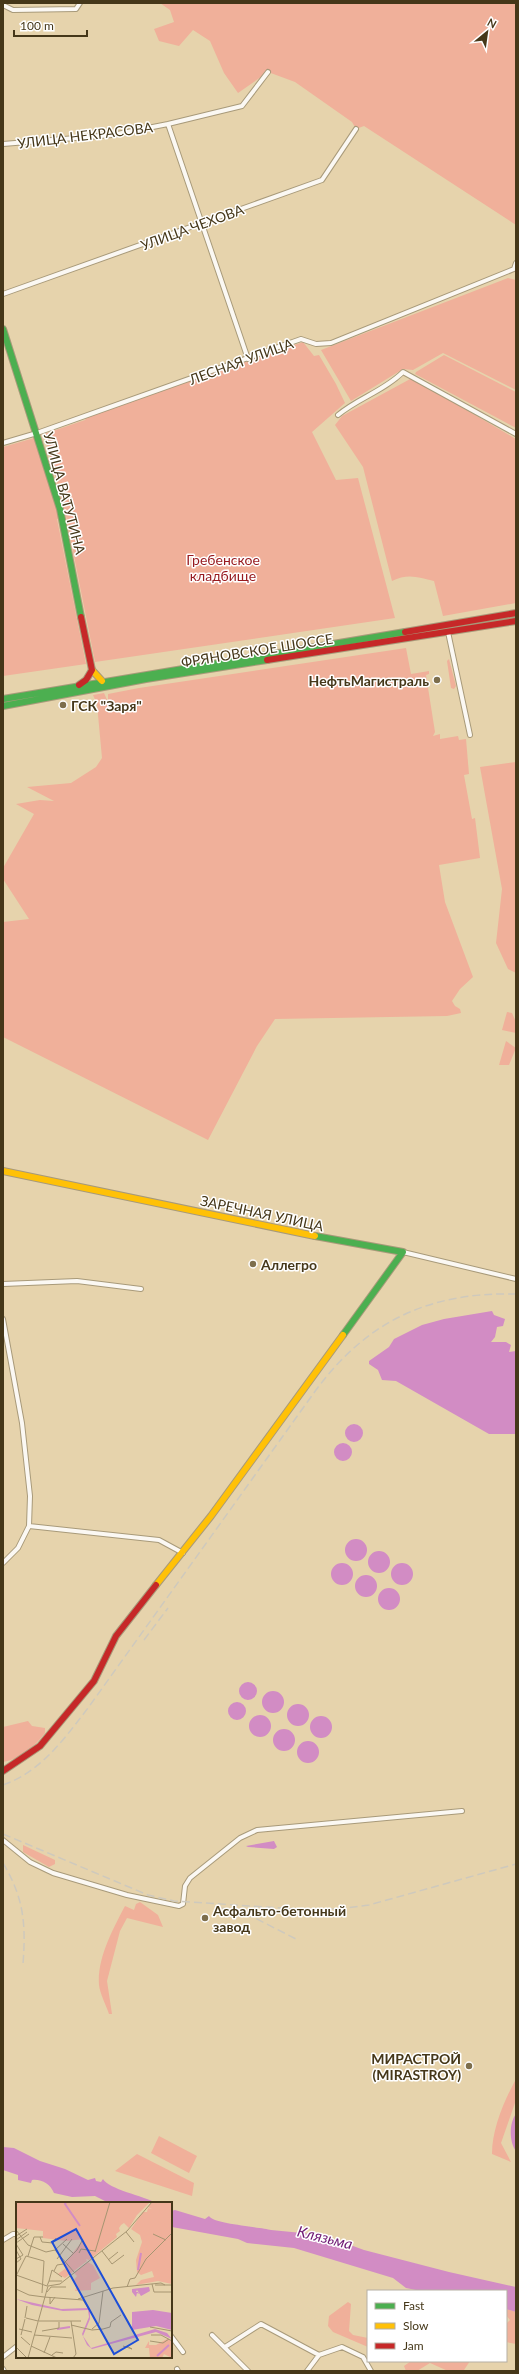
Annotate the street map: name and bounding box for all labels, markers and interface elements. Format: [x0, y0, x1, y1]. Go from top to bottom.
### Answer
scale bar [14, 12, 87, 38]
north arrow [467, 12, 507, 52]
text: N [485, 15, 499, 31]
text: 100 m [20, 18, 54, 33]
street label: УЛИЦА НЕКРАСОВА [16, 118, 154, 152]
street label: УЛИЦА ЧЕХОВА [138, 200, 246, 254]
street label: ЛЕСНАЯ УЛИЦА [186, 334, 296, 388]
street label: УЛИЦА ВАТУТИНА [40, 430, 90, 557]
park label: Гребенское кладбище [186, 551, 260, 584]
street label: ФРЯНОВСКОЕ ШОССЕ [180, 630, 334, 670]
place label: НефтьМагистраль [309, 672, 429, 689]
marker: НефтьМагистраль [432, 675, 442, 685]
place label: ГСК "Заря" [71, 697, 142, 714]
marker: ГСК "Заря" [58, 700, 68, 710]
street label: ЗАРЕЧНАЯ УЛИЦА [199, 1192, 326, 1234]
place label: Аллегро [260, 1256, 317, 1273]
marker: Аллегро [248, 1259, 258, 1269]
place label: Асфальто-бетонный завод [212, 1902, 346, 1935]
marker: Асфальто-бетонный завод [200, 1913, 210, 1923]
place label: МИРАСТРОЙ (MIRASTROY) [371, 2050, 461, 2083]
marker: МИРАСТРОЙ (MIRASTROY) [464, 2061, 474, 2071]
inset map [16, 2202, 172, 2358]
water label: Клязьма [295, 2221, 355, 2253]
legend [367, 2290, 507, 2362]
text: Fast [403, 2298, 425, 2313]
text: Slow [403, 2318, 429, 2333]
text: Jam [403, 2338, 424, 2353]

